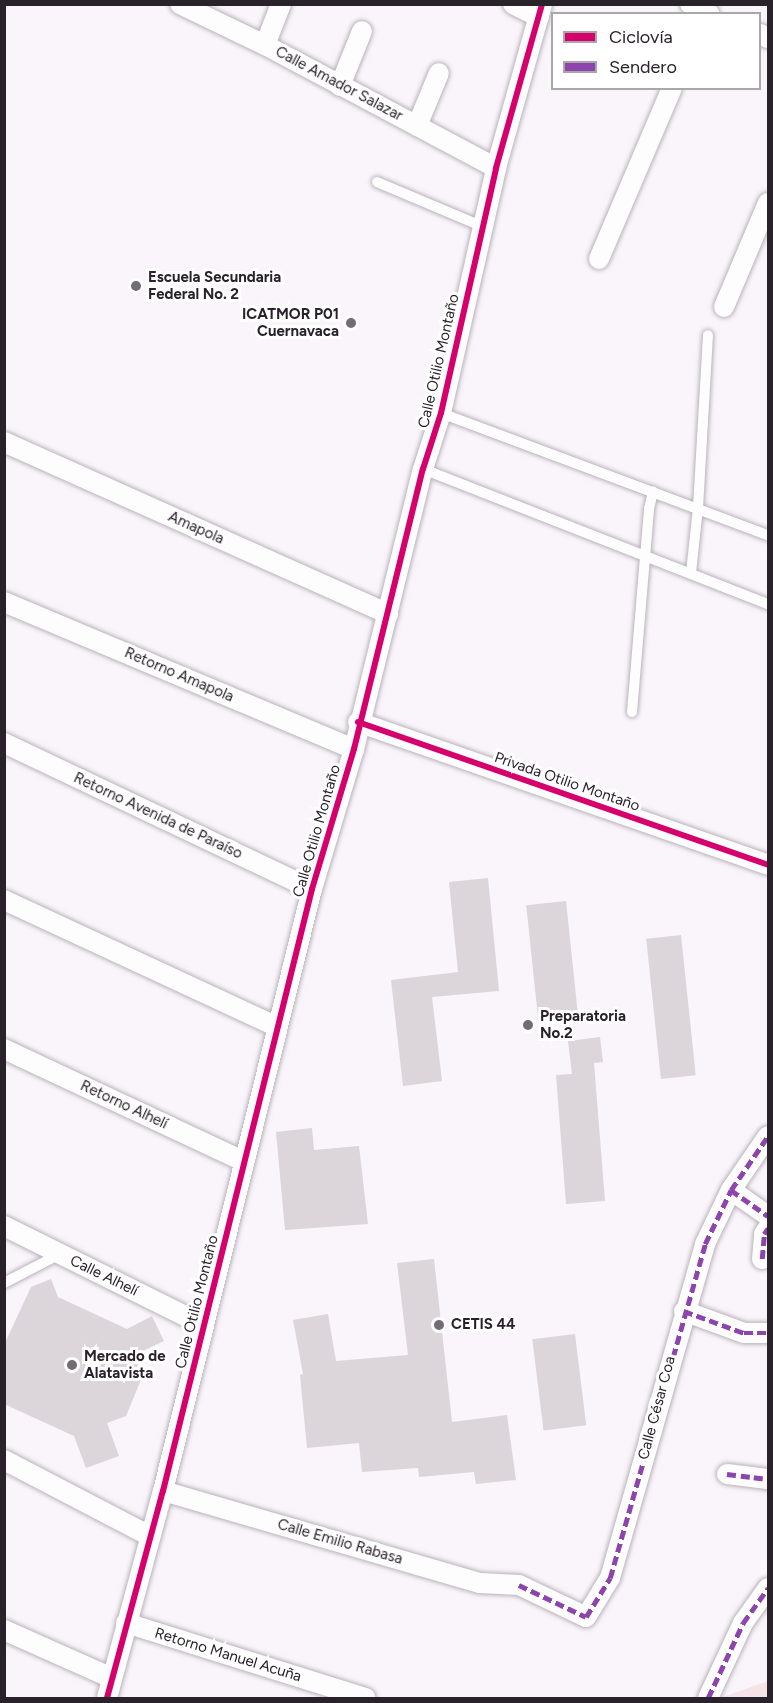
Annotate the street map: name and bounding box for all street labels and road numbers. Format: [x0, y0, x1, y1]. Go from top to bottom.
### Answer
street label: Calle Amador Salazar [272, 43, 406, 125]
street label: Calle Otilio Montaño [415, 292, 463, 430]
street label: Amapola [165, 508, 227, 548]
street label: Retorno Amapola [122, 644, 236, 706]
street label: Privada Otilio Montaño [492, 749, 642, 815]
street label: Calle Otilio Montaño [289, 763, 345, 899]
street label: Retorno Avenida de Paraíso [71, 769, 245, 863]
street label: Retorno Alhelí [77, 1077, 171, 1133]
street label: Calle Otilio Montaño [172, 1233, 222, 1371]
street label: Calle Alhelí [67, 1252, 141, 1300]
street label: Calle César Coa [635, 1354, 679, 1462]
street label: Calle Emilio Rabasa [275, 1516, 405, 1568]
street label: Retorno Manuel Acuña [152, 1624, 304, 1686]

